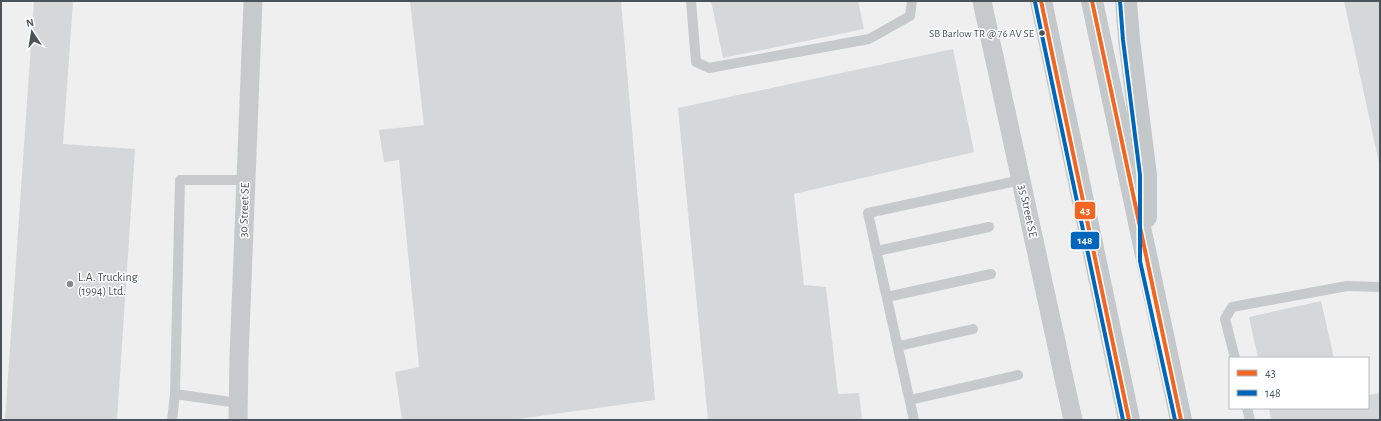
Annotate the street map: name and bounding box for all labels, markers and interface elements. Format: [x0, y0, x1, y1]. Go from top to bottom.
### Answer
north arrow [12, 12, 52, 52]
text: N [25, 17, 35, 29]
place label: SB Barlow TR @ 76 AV SE [929, 28, 1035, 39]
marker: SB Barlow TR @ 76 AV SE [1037, 28, 1047, 38]
street label: 30 Street SE [237, 182, 251, 238]
street label: 35 Street SE [1017, 184, 1039, 239]
line badge: 43 [1074, 201, 1096, 220]
text: 43 [1080, 205, 1090, 216]
line badge: 148 [1070, 231, 1100, 250]
text: 148 [1078, 235, 1092, 246]
place label: L.A. Trucking (1994) Ltd. [78, 271, 138, 297]
marker: L.A. Trucking (1994) Ltd. [65, 279, 75, 289]
legend [1229, 357, 1369, 409]
text: 43 [1265, 367, 1276, 379]
text: 148 [1265, 387, 1281, 399]

